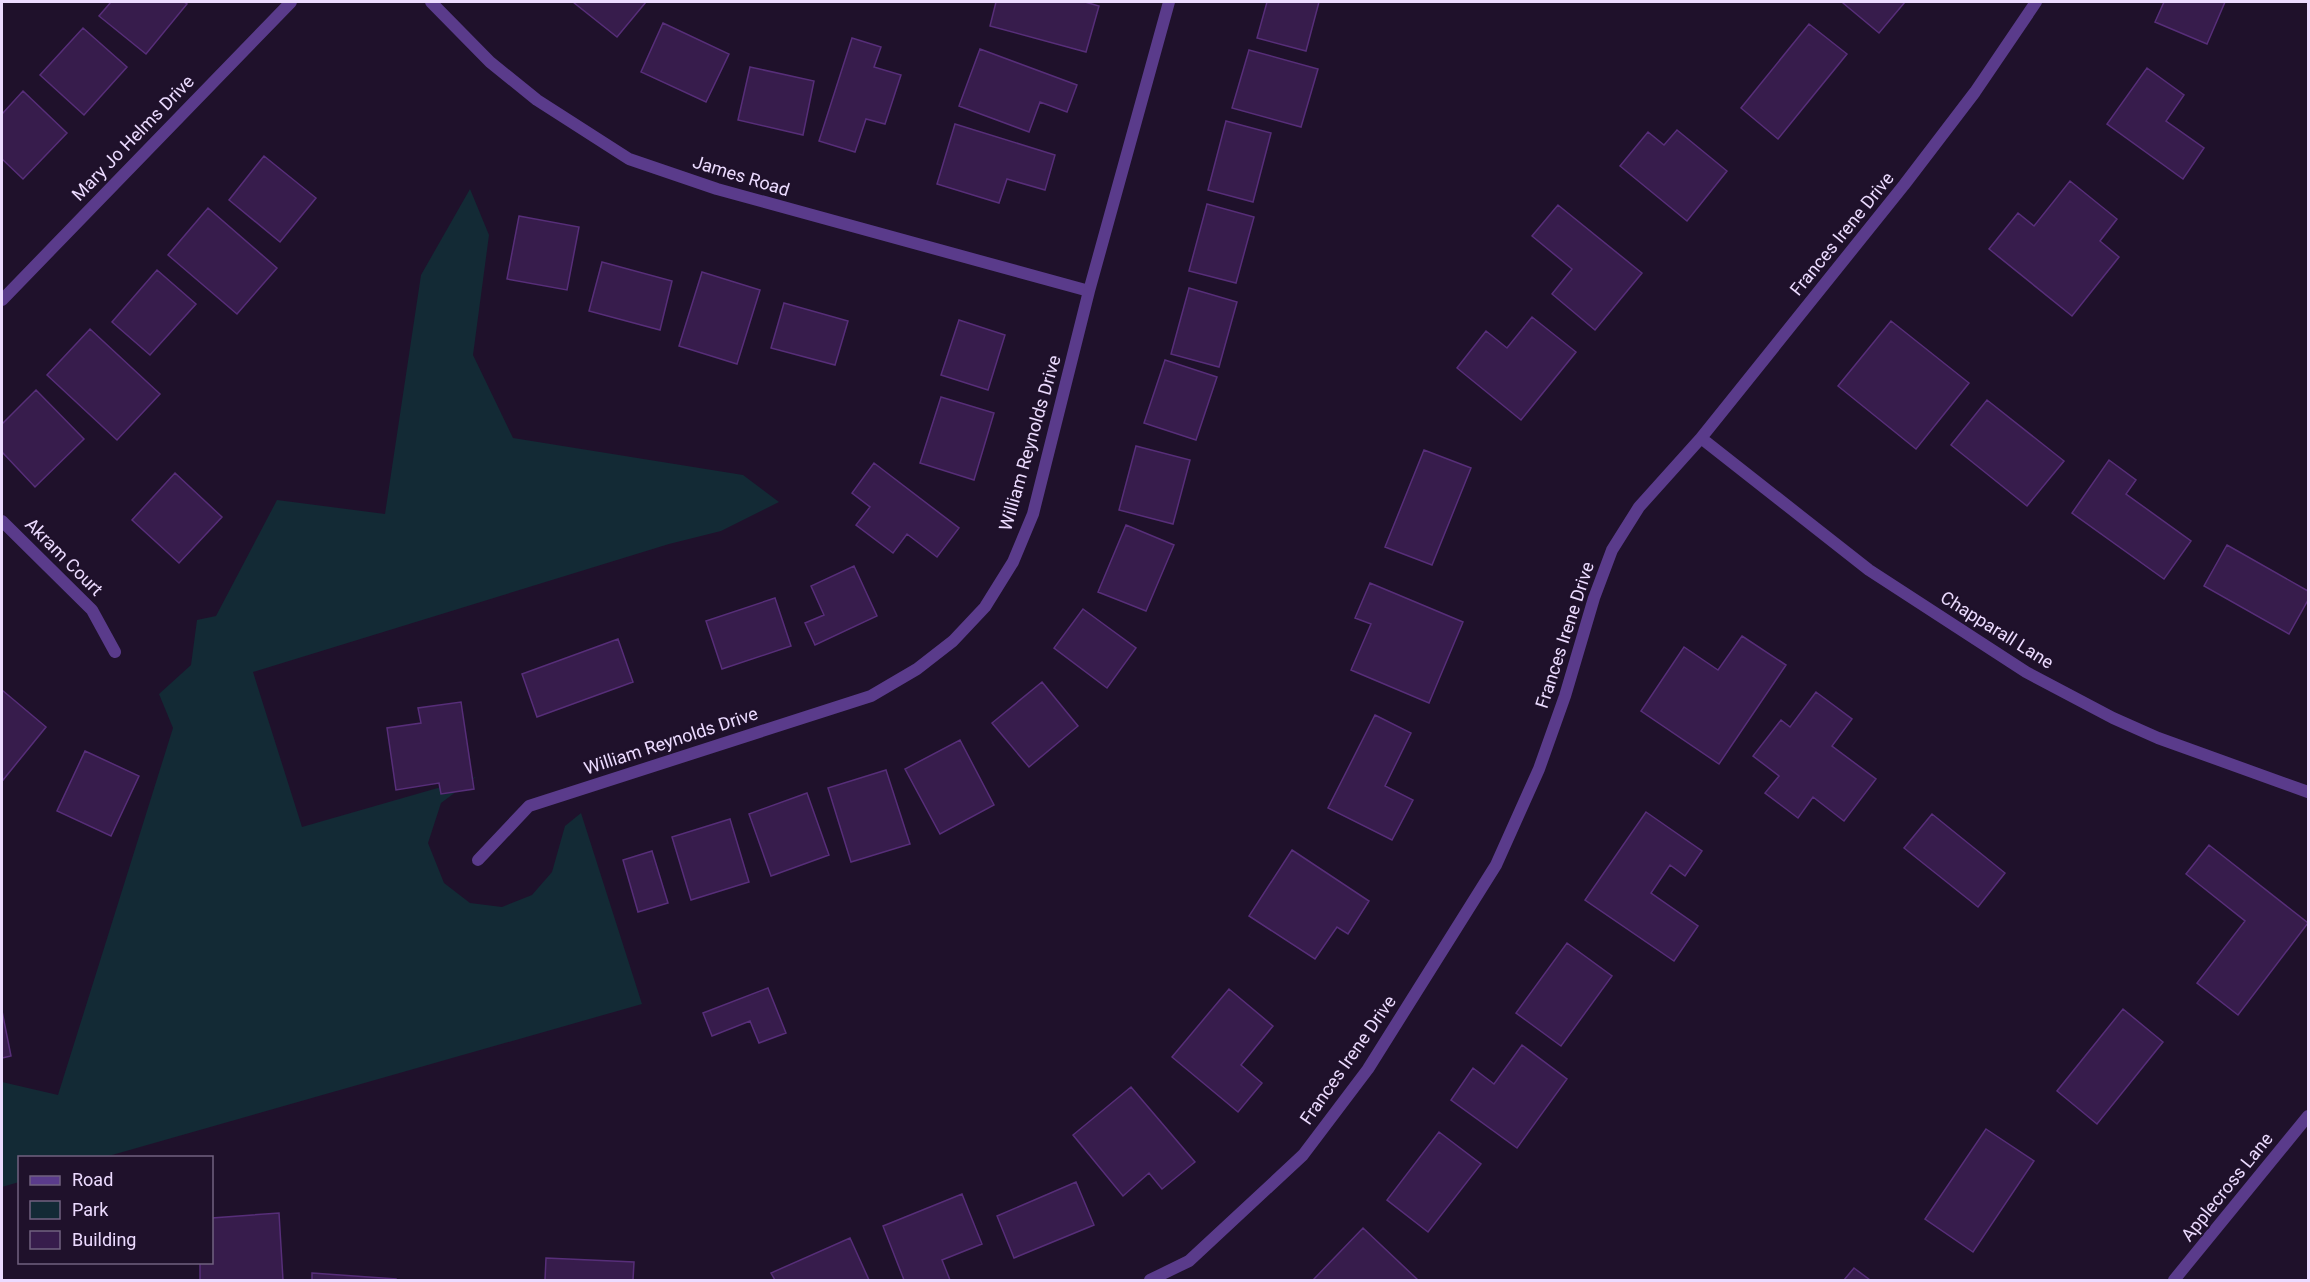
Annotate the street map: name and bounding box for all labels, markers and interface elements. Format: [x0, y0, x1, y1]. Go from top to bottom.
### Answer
street label: Mary Jo Helms Drive [67, 71, 198, 205]
street label: James Road [690, 151, 792, 200]
street label: Frances Irene Drive [1785, 168, 1898, 300]
street label: William Reynolds Drive [994, 353, 1065, 533]
street label: Akram Court [21, 514, 108, 600]
street label: Frances Irene Drive [1531, 559, 1598, 711]
street label: Chapparall Lane [1937, 586, 2058, 673]
street label: William Reynolds Drive [581, 702, 760, 779]
street label: Frances Irene Drive [1295, 991, 1400, 1128]
street label: Applecross Lane [2176, 1128, 2277, 1245]
legend [18, 1156, 213, 1264]
text: Road [72, 1169, 113, 1190]
text: Park [72, 1199, 109, 1220]
text: Building [72, 1229, 136, 1250]

